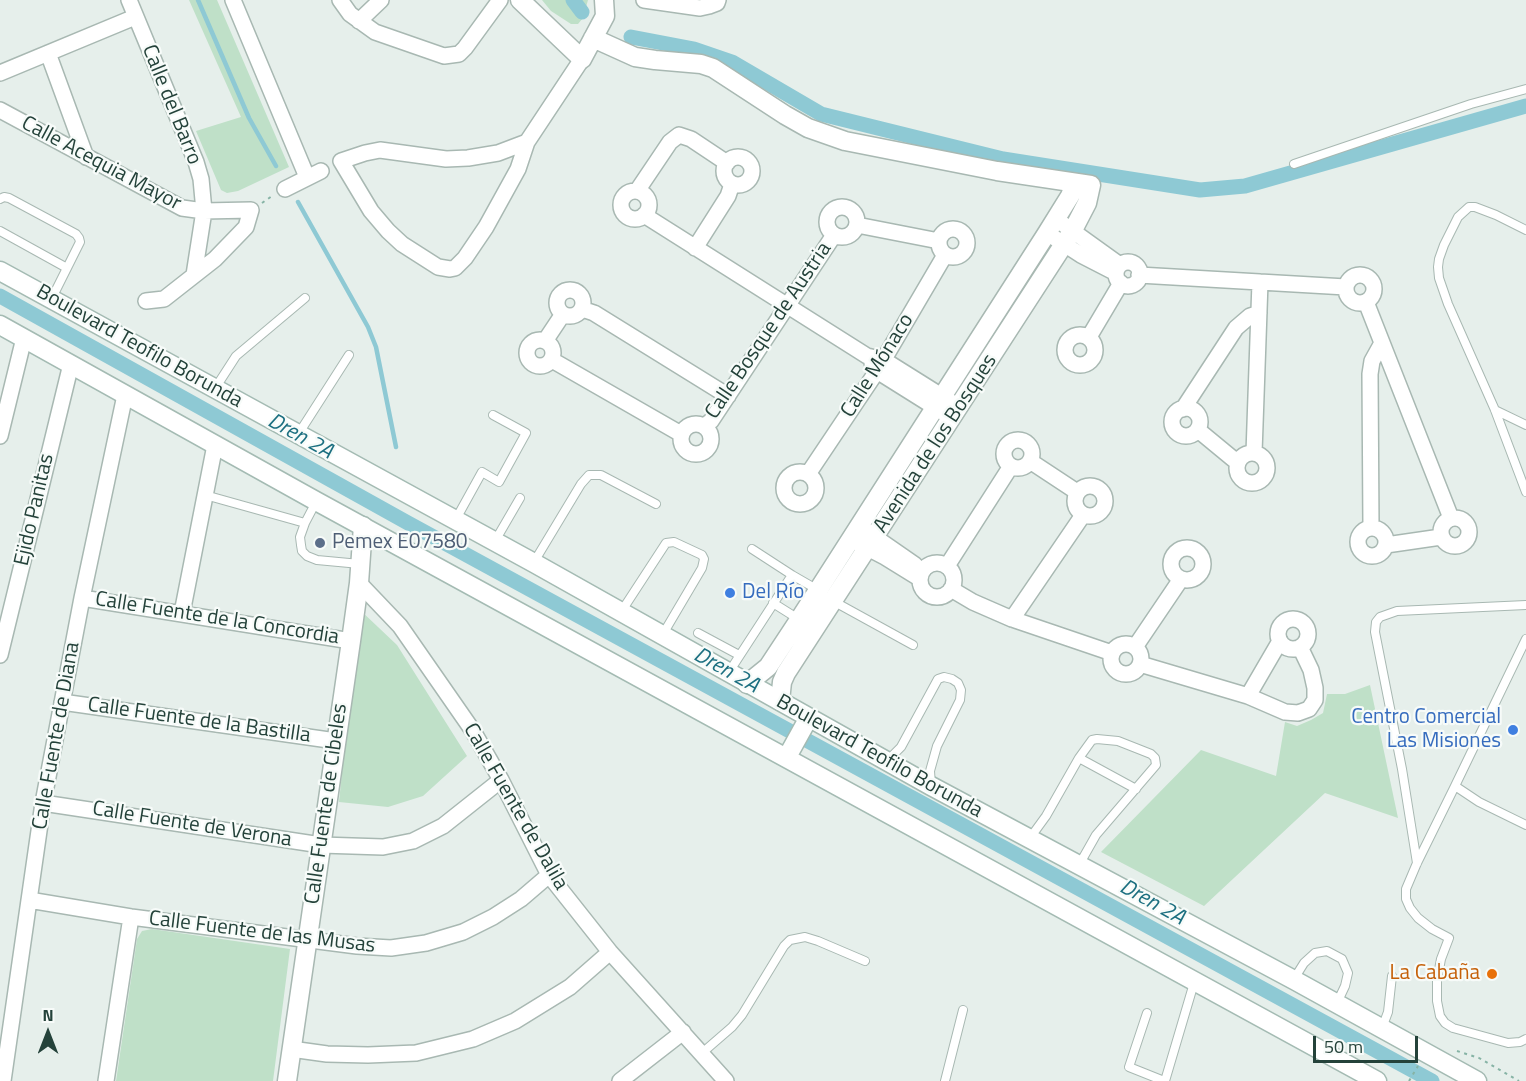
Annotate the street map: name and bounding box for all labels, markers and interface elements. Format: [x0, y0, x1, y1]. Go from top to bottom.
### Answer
street label: Calle del Barro [136, 41, 206, 169]
street label: Calle Acequia Mayor [17, 111, 185, 217]
street label: Calle Bosque de Austria [701, 238, 837, 424]
street label: Boulevard Teofilo Borunda [31, 280, 247, 414]
street label: Calle Mónaco [836, 310, 920, 422]
street label: Avenida de los Bosques [869, 350, 1003, 538]
water label: Dren 2A [263, 408, 337, 466]
street label: Ejido Panitas [10, 452, 60, 568]
place label: Pemex E07580 [332, 530, 468, 556]
marker: Pemex E07580 [313, 536, 327, 550]
place label: Del Río [742, 580, 804, 606]
marker: Del Río [723, 586, 737, 600]
street label: Calle Fuente de la Concordia [93, 587, 341, 651]
street label: Calle Fuente de Diana [28, 640, 86, 832]
water label: Dren 2A [689, 642, 763, 700]
street label: Boulevard Teofilo Borunda [771, 690, 987, 824]
street label: Calle Fuente de la Bastilla [86, 693, 312, 749]
street label: Calle Fuente de Cibeles [300, 702, 354, 906]
place label: Centro Comercial Las Misiones [1351, 705, 1501, 755]
street label: Calle Fuente de Dalila [457, 719, 573, 895]
marker: Centro Comercial Las Misiones [1506, 723, 1520, 737]
street label: Calle Fuente de Verona [91, 797, 293, 853]
water label: Dren 2A [1115, 874, 1189, 932]
street label: Calle Fuente de las Musas [147, 907, 377, 959]
place label: La Cabaña [1389, 961, 1480, 987]
marker: La Cabaña [1485, 967, 1499, 981]
north arrow [18, 1003, 78, 1063]
text: N [42, 1003, 54, 1027]
scale bar [1316, 1024, 1421, 1062]
text: 50 m [1324, 1033, 1363, 1060]

